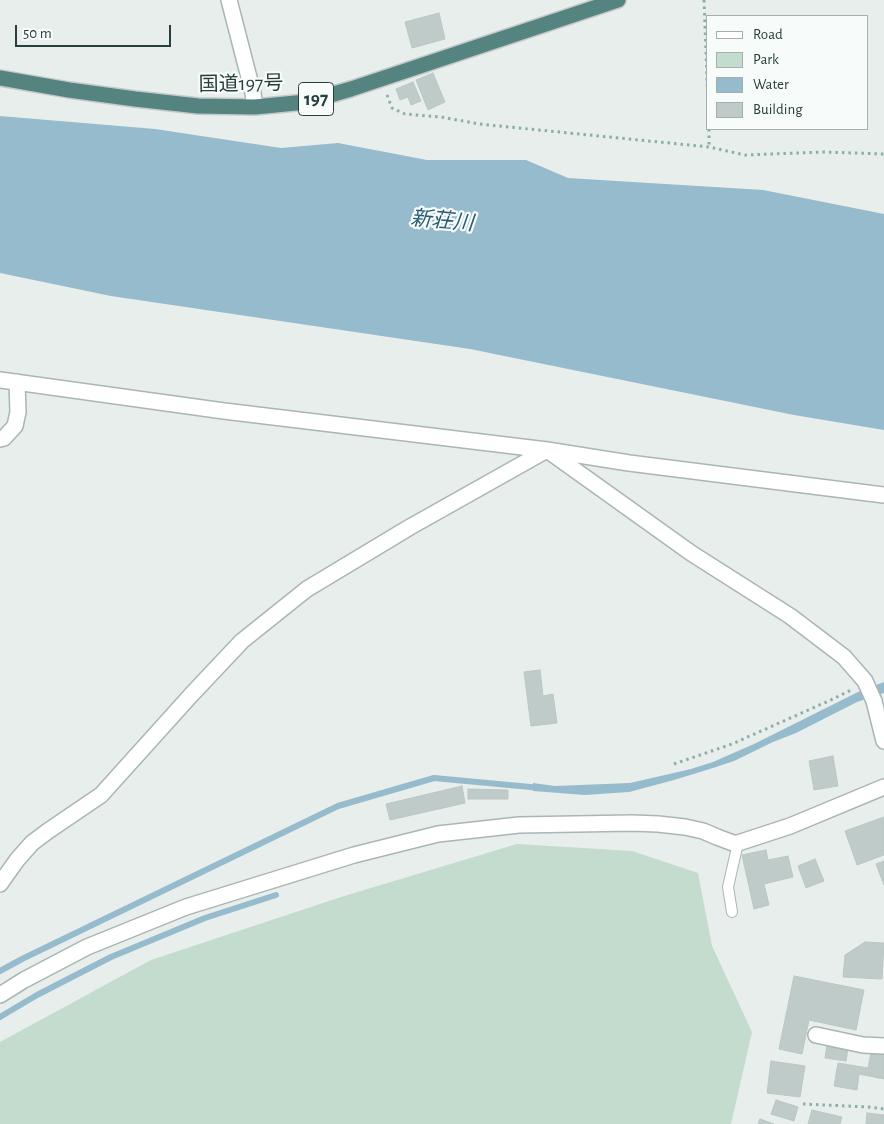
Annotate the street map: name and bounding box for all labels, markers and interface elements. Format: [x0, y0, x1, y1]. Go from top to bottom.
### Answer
scale bar [18, 15, 174, 47]
legend [706, 15, 869, 130]
text: 50 m [23, 26, 52, 41]
text: Road [753, 27, 783, 42]
text: Park [753, 52, 779, 67]
street label: 国道197号 [198, 71, 284, 97]
text: Water [753, 77, 789, 92]
road number: 197 [298, 82, 334, 116]
text: Building [753, 102, 803, 117]
water label: 新荘川 [410, 206, 474, 236]

